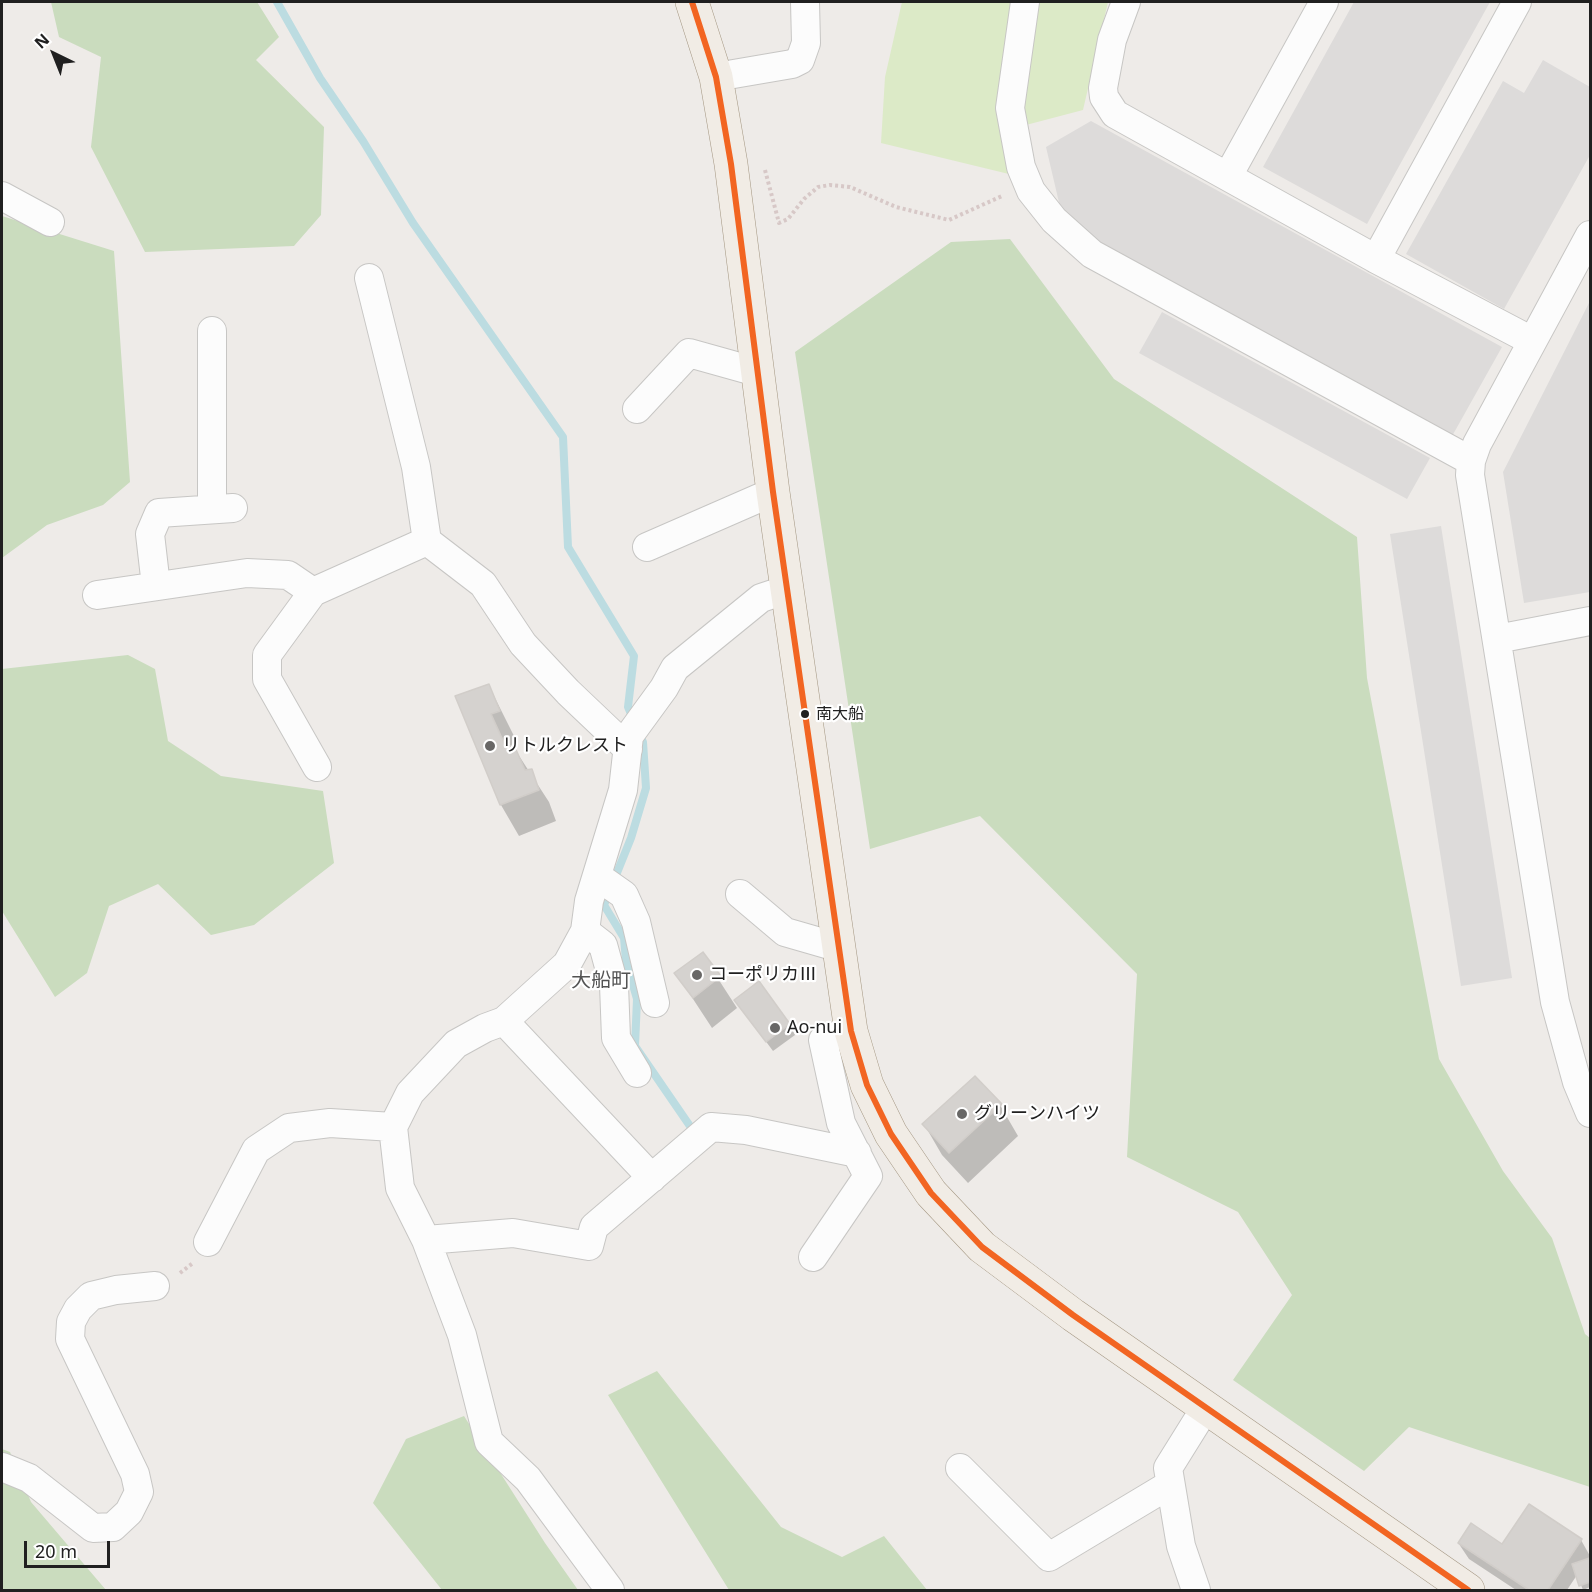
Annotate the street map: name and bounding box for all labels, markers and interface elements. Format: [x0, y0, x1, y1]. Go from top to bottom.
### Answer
north arrow [24, 24, 84, 84]
text: N [29, 28, 54, 53]
place label: 南大船 [816, 704, 864, 724]
marker: 南大船 [799, 708, 811, 720]
place label: リトルクレスト [502, 735, 628, 757]
marker: リトルクレスト [483, 739, 497, 753]
place label: コーポリカⅢ [709, 964, 817, 986]
marker: コーポリカⅢ [690, 968, 704, 982]
district label: 大船町 [571, 969, 631, 993]
place label: Ao-nui [787, 1017, 842, 1039]
marker: Ao-nui [768, 1021, 782, 1035]
place label: グリーンハイツ [974, 1103, 1100, 1125]
marker: グリーンハイツ [955, 1107, 969, 1121]
scale bar [27, 1529, 112, 1567]
text: 20 m [35, 1539, 77, 1563]

